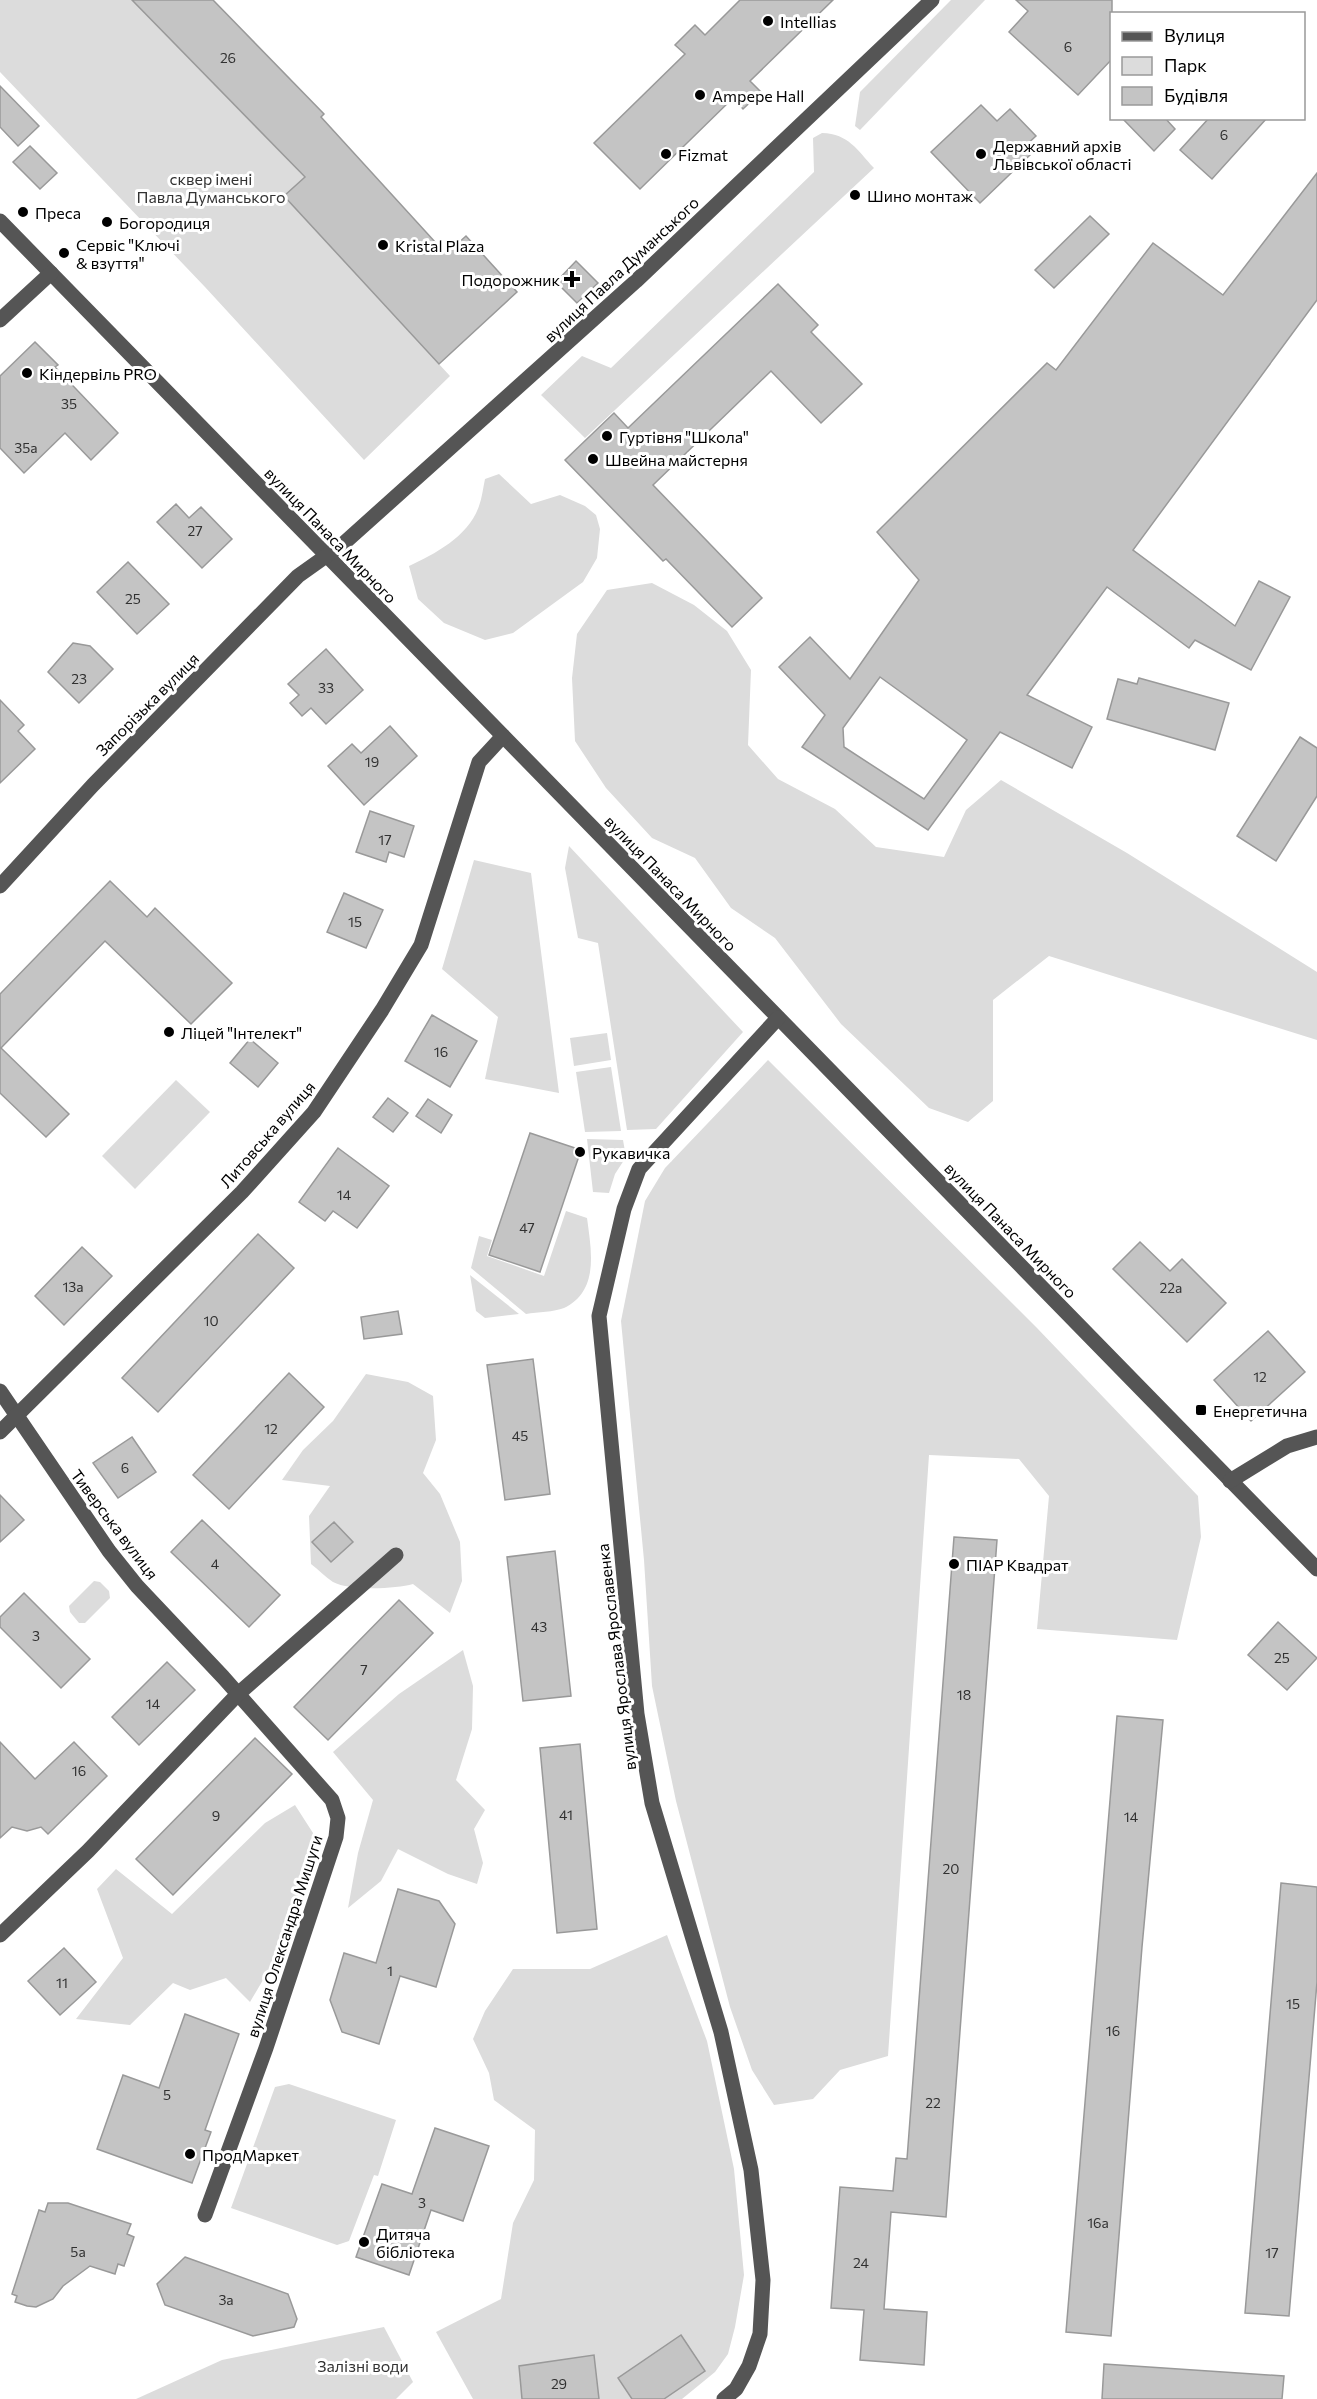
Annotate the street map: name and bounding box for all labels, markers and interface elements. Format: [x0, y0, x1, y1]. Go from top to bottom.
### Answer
place label: Intellias [780, 12, 836, 31]
legend [1110, 12, 1305, 120]
marker: Intellias [761, 14, 775, 28]
text: Вулиця [1164, 24, 1225, 46]
house number: 6 [1064, 38, 1072, 55]
house number: 26 [220, 49, 236, 66]
text: Парк [1164, 54, 1207, 76]
text: Будівля [1164, 84, 1228, 106]
place label: Ampepe Hall [712, 86, 804, 105]
marker: Ampepe Hall [693, 88, 707, 102]
house number: 6 [1220, 126, 1228, 143]
place label: Державний архів Львівської області [993, 136, 1132, 173]
place label: Fizmat [678, 145, 729, 164]
marker: Fizmat [659, 147, 673, 161]
marker: Державний архів Львівської області [974, 147, 988, 161]
park label: сквер імені Павла Думанського [136, 169, 286, 206]
place label: Шино монтаж [867, 186, 973, 205]
marker: Шино монтаж [848, 188, 862, 202]
street label: вулиця Павла Думанського [540, 192, 702, 346]
place label: Преса [35, 203, 81, 222]
marker: Преса [16, 205, 30, 219]
place label: Богородиця [119, 213, 210, 232]
marker: Богородиця [100, 215, 114, 229]
place label: Сервіс "Ключі & взуття" [76, 235, 180, 272]
place label: Kristal Plaza [395, 236, 484, 255]
marker: Kristal Plaza [376, 238, 390, 252]
marker: Сервіс "Ключі & взуття" [57, 246, 71, 260]
place label: Подорожник [462, 270, 560, 289]
marker: Подорожник [565, 272, 579, 286]
place label: Кіндервіль PRO [39, 364, 157, 383]
marker: Кіндервіль PRO [20, 366, 34, 380]
house number: 35 [61, 395, 77, 412]
place label: Гуртівня "Школа" [619, 427, 749, 446]
marker: Гуртівня "Школа" [600, 429, 614, 443]
house number: 35а [14, 439, 38, 456]
place label: Швейна майстерня [605, 450, 748, 469]
marker: Швейна майстерня [586, 452, 600, 466]
street label: вулиця Панаса Мирного [261, 463, 401, 607]
house number: 27 [187, 522, 203, 539]
house number: 25 [125, 590, 141, 607]
street label: Запорізька вулиця [92, 649, 202, 759]
house number: 23 [71, 670, 87, 687]
house number: 33 [318, 679, 334, 696]
house number: 19 [365, 753, 379, 770]
street label: вулиця Панаса Мирного [601, 811, 741, 955]
house number: 17 [378, 831, 392, 848]
house number: 15 [348, 913, 362, 930]
place label: Ліцей "Інтелект" [181, 1023, 302, 1042]
marker: Ліцей "Інтелект" [162, 1025, 176, 1039]
house number: 16 [434, 1043, 448, 1060]
street label: Литовська вулиця [216, 1077, 318, 1191]
place label: Рукавичка [592, 1143, 670, 1162]
marker: Рукавичка [573, 1145, 587, 1159]
street label: вулиця Панаса Мирного [941, 1158, 1081, 1302]
house number: 14 [337, 1186, 352, 1203]
house number: 47 [519, 1219, 535, 1236]
house number: 13а [62, 1278, 84, 1295]
house number: 22а [1160, 1279, 1182, 1296]
house number: 10 [203, 1312, 219, 1329]
house number: 12 [1253, 1368, 1267, 1385]
place label: Енергетична [1213, 1401, 1307, 1420]
marker: Енергетична [1194, 1403, 1208, 1417]
house number: 12 [264, 1420, 278, 1437]
house number: 45 [512, 1427, 528, 1444]
house number: 6 [121, 1459, 129, 1476]
street label: Тиверська вулиця [67, 1465, 163, 1583]
street label: вулиця Ярослава Ярославенка [593, 1543, 639, 1771]
house number: 4 [211, 1555, 220, 1572]
place label: ПІАР Квадрат [966, 1555, 1069, 1574]
marker: ПІАР Квадрат [947, 1557, 961, 1571]
house number: 43 [531, 1618, 547, 1635]
house number: 3 [32, 1627, 40, 1644]
house number: 25 [1274, 1649, 1290, 1666]
house number: 7 [360, 1661, 368, 1678]
house number: 18 [957, 1686, 971, 1703]
house number: 14 [146, 1695, 161, 1712]
house number: 16 [72, 1762, 86, 1779]
house number: 41 [559, 1806, 573, 1823]
house number: 9 [212, 1807, 220, 1824]
house number: 14 [1124, 1808, 1139, 1825]
street label: вулиця Олександра Мишуги [242, 1832, 326, 2040]
house number: 20 [943, 1860, 959, 1877]
house number: 1 [387, 1962, 393, 1979]
house number: 11 [56, 1974, 68, 1991]
house number: 15 [1286, 1995, 1300, 2012]
house number: 16 [1106, 2022, 1120, 2039]
house number: 5 [163, 2086, 171, 2103]
house number: 22 [925, 2094, 941, 2111]
place label: ПродМаркет [202, 2145, 300, 2164]
marker: ПродМаркет [183, 2147, 197, 2161]
house number: 3 [418, 2194, 426, 2211]
house number: 16а [1087, 2214, 1109, 2231]
place label: Дитяча бібліотека [376, 2224, 455, 2261]
marker: Дитяча бібліотека [357, 2235, 371, 2249]
house number: 5а [70, 2243, 86, 2260]
house number: 17 [1265, 2244, 1279, 2261]
house number: 24 [853, 2254, 870, 2271]
house number: 3а [218, 2291, 234, 2308]
park label: Залізні води [317, 2356, 409, 2375]
house number: 29 [551, 2375, 567, 2392]

